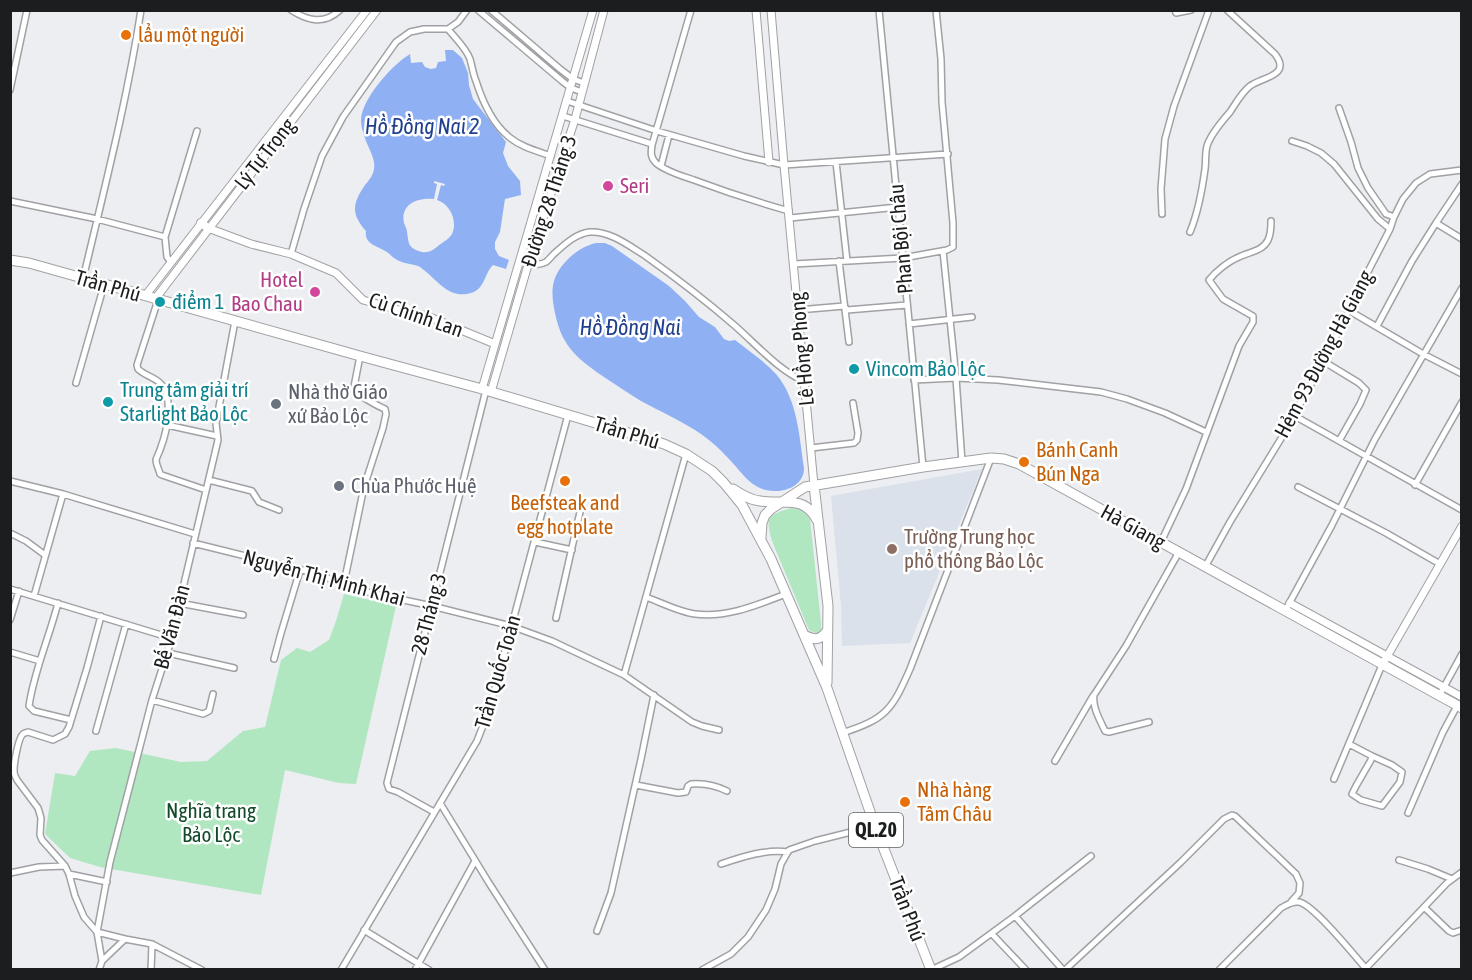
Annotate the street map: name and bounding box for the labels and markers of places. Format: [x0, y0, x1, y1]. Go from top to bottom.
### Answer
place label: lẩu một người [138, 22, 244, 46]
marker: lẩu một người [119, 28, 133, 42]
place label: Seri [620, 173, 649, 197]
marker: Seri [601, 179, 615, 193]
place label: Hotel Bao Chau [231, 267, 303, 315]
marker: Hotel Bao Chau [308, 285, 322, 299]
place label: điểm 1 [172, 289, 224, 313]
marker: điểm 1 [153, 295, 167, 309]
place label: Vincom Bảo Lộc [866, 356, 985, 380]
marker: Vincom Bảo Lộc [847, 362, 861, 376]
place label: Trung tâm giải trí Starlight Bảo Lộc [120, 377, 249, 425]
place label: Nhà thờ Giáo xứ Bảo Lộc [288, 379, 388, 427]
marker: Trung tâm giải trí Starlight Bảo Lộc [101, 395, 115, 409]
marker: Nhà thờ Giáo xứ Bảo Lộc [269, 397, 283, 411]
place label: Bánh Canh Bún Nga [1036, 437, 1119, 485]
marker: Bánh Canh Bún Nga [1017, 455, 1031, 469]
place label: Chùa Phước Huệ [351, 473, 476, 497]
marker: Beefsteak and egg hotplate [558, 474, 572, 488]
marker: Chùa Phước Huệ [332, 479, 346, 493]
place label: Beefsteak and egg hotplate [510, 490, 620, 538]
place label: Trường Trung học phổ thông Bảo Lộc [904, 524, 1044, 572]
marker: Trường Trung học phổ thông Bảo Lộc [885, 542, 899, 556]
place label: Nhà hàng Tâm Châu [917, 777, 992, 825]
marker: Nhà hàng Tâm Châu [898, 795, 912, 809]

